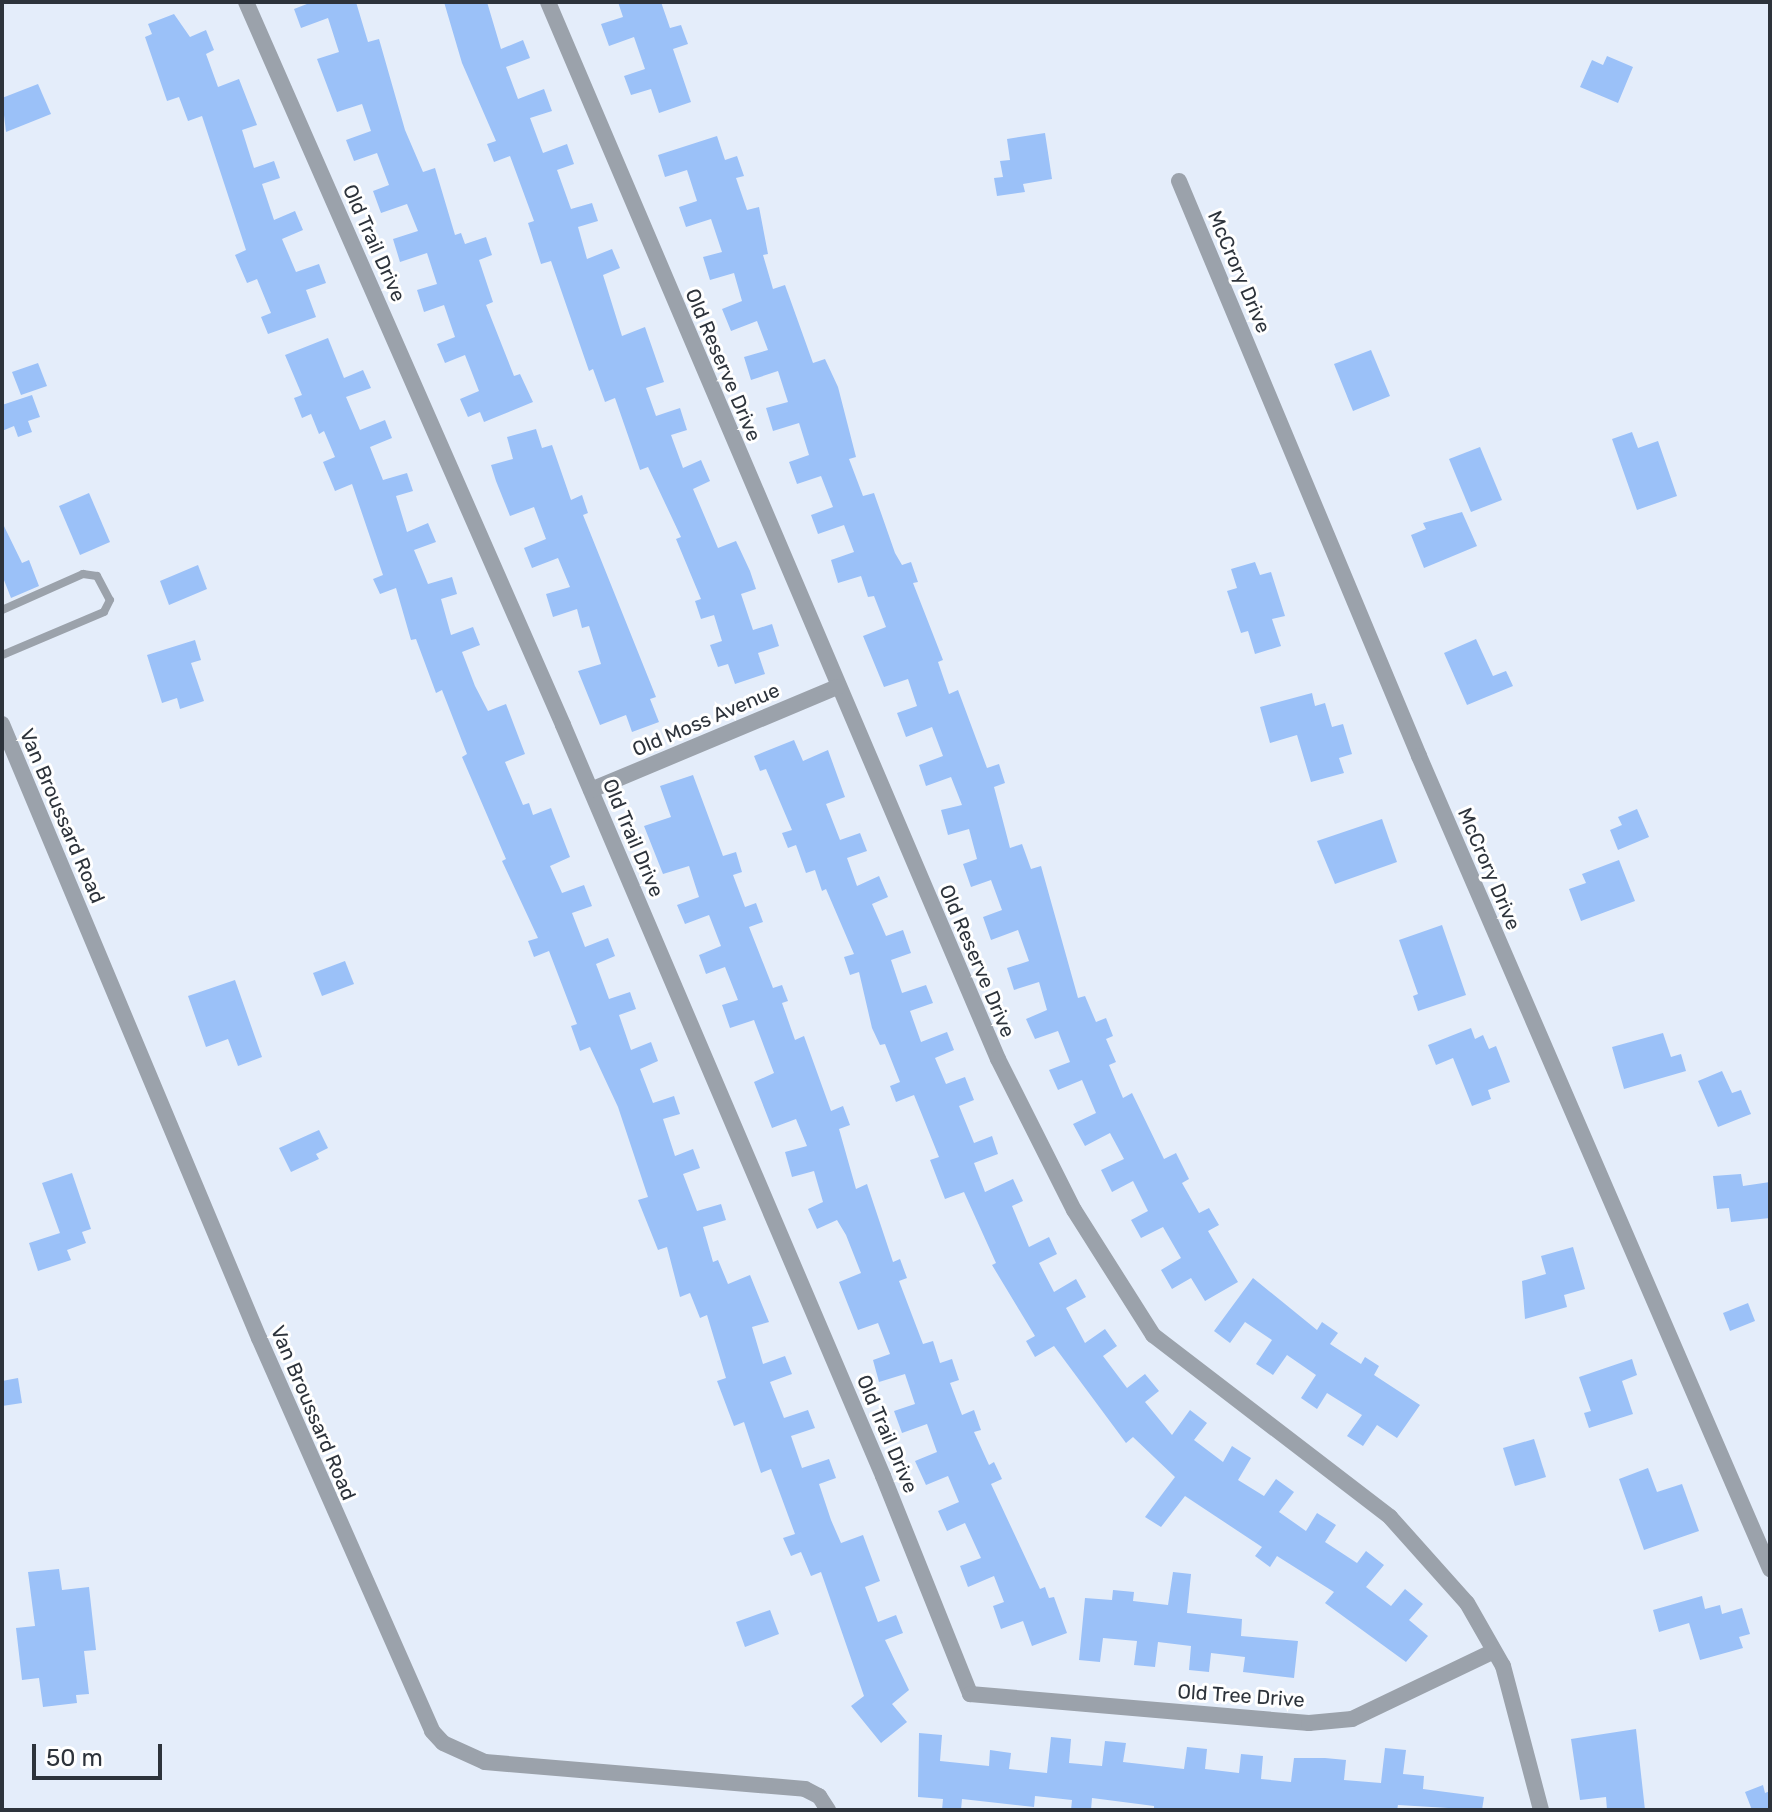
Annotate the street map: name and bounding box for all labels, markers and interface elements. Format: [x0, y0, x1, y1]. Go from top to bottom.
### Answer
street label: Old Trail Drive [337, 180, 411, 306]
street label: McCrory Drive [1202, 207, 1276, 337]
street label: Old Reserve Drive [680, 285, 766, 445]
street label: Old Moss Avenue [629, 678, 783, 762]
street label: Van Broussard Road [14, 725, 110, 907]
street label: Old Trail Drive [597, 775, 669, 901]
street label: McCrory Drive [1452, 804, 1526, 934]
street label: Old Reserve Drive [934, 881, 1020, 1041]
street label: Van Broussard Road [265, 1322, 361, 1504]
street label: Old Trail Drive [851, 1371, 923, 1497]
street label: Old Tree Drive [1176, 1680, 1306, 1712]
scale bar [36, 1728, 166, 1778]
text: 50 m [46, 1744, 103, 1772]

